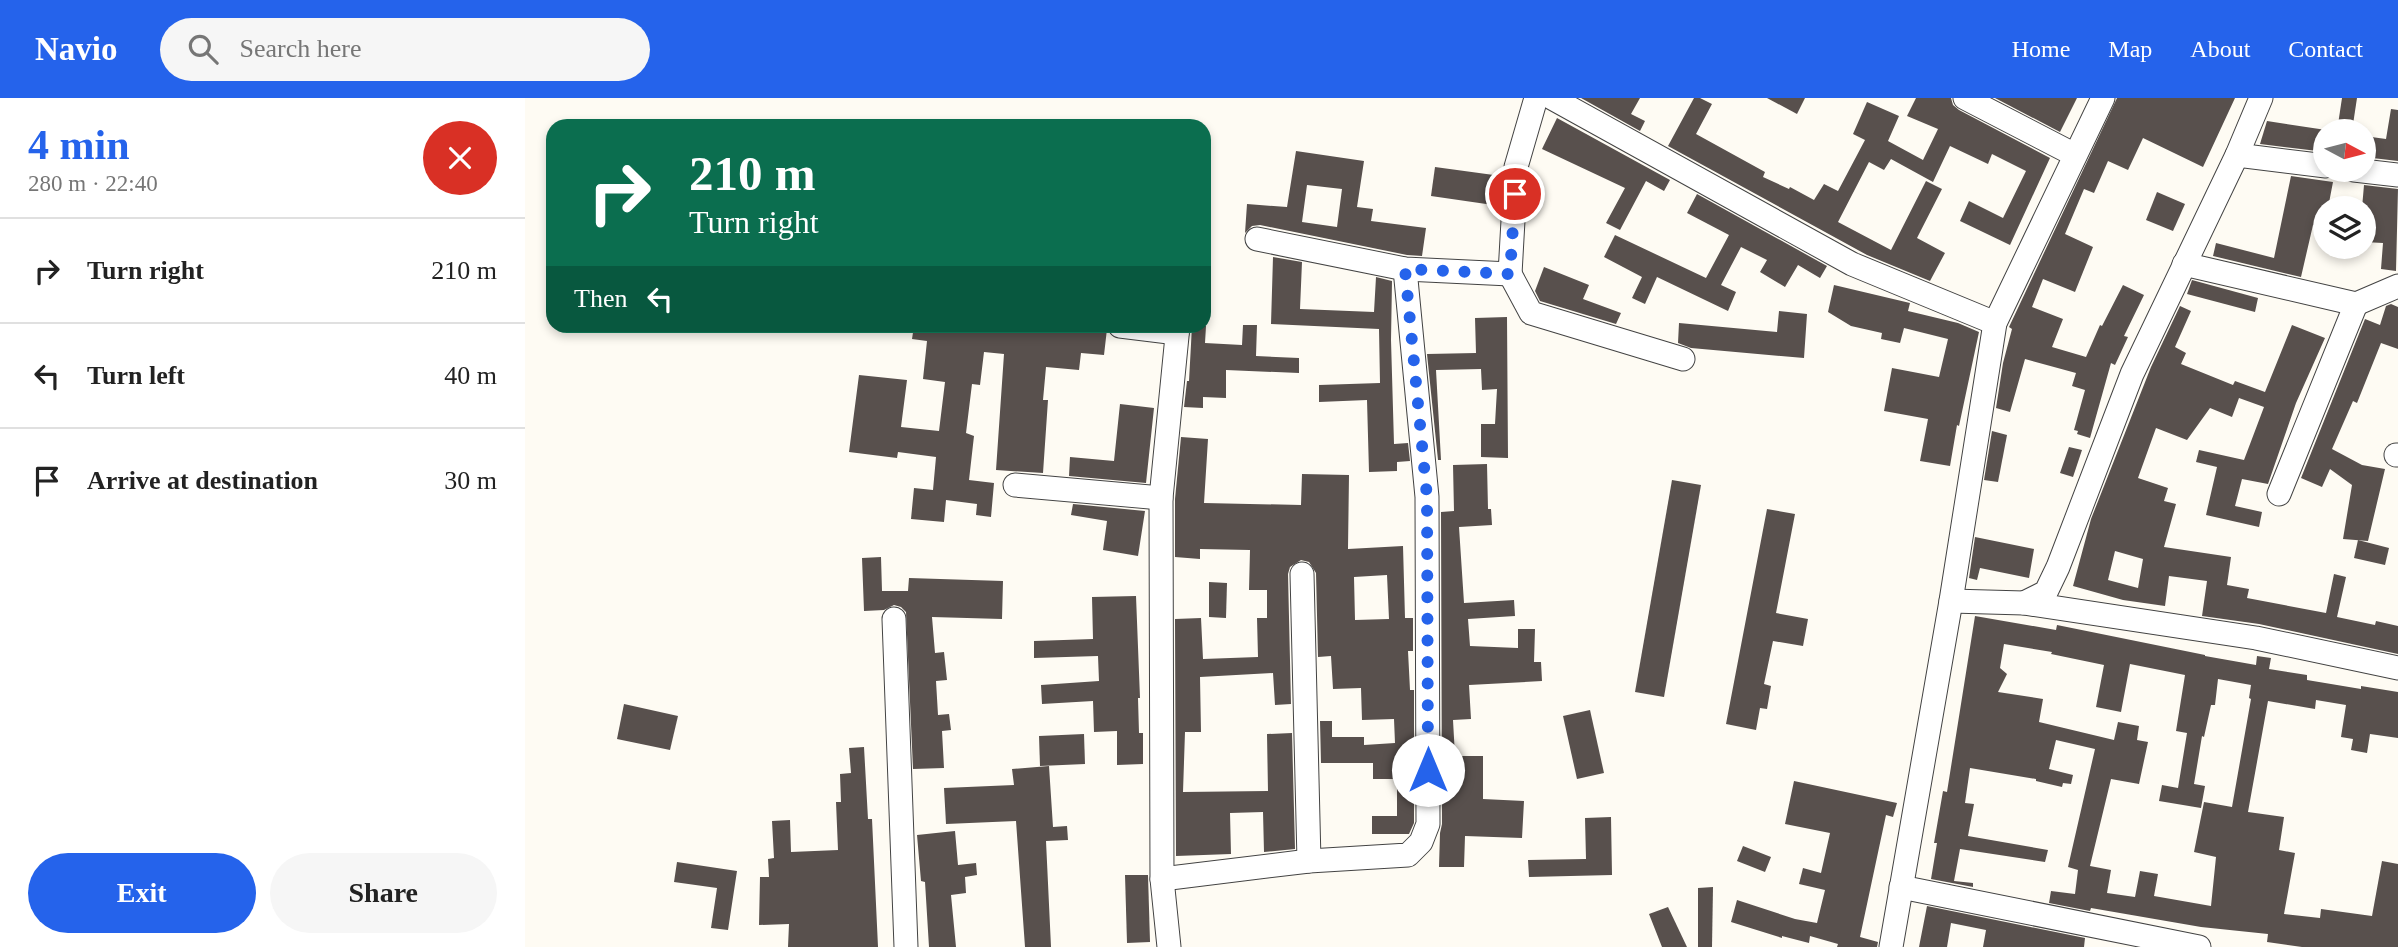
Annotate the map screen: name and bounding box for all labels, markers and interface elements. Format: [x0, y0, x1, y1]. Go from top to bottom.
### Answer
search box [160, 18, 650, 81]
icon: search [184, 30, 222, 68]
text: Navio [35, 31, 118, 67]
text: Search here [240, 34, 361, 63]
text: Home [2012, 36, 2070, 62]
text: Map [2108, 36, 2152, 62]
text: About [2190, 36, 2250, 62]
text: Contact [2288, 36, 2363, 62]
north arrow [2313, 119, 2377, 182]
map controls [2313, 119, 2376, 259]
button: close [423, 121, 497, 195]
text: 4 min [28, 122, 130, 168]
text: 210 m [689, 146, 816, 201]
icon: right [574, 147, 665, 238]
pin [1485, 164, 1545, 224]
text: 280 m · 22:40 [28, 171, 158, 196]
icon: arrive [1496, 175, 1534, 213]
button: layers [2313, 196, 2376, 259]
text: Turn right [689, 204, 819, 240]
icon: right [28, 252, 66, 290]
text: Turn right [87, 256, 204, 285]
text: 210 m [431, 256, 497, 285]
icon: left [641, 280, 679, 318]
text: Then [574, 284, 627, 313]
icon: left [28, 357, 66, 395]
text: Turn left [87, 361, 185, 390]
text: 40 m [444, 361, 497, 390]
icon: arrive [28, 462, 66, 500]
text: Arrive at destination [87, 466, 318, 495]
text: 30 m [444, 466, 497, 495]
position arrow [1391, 733, 1465, 807]
button: Exit [28, 853, 256, 933]
button: Share [270, 853, 497, 933]

